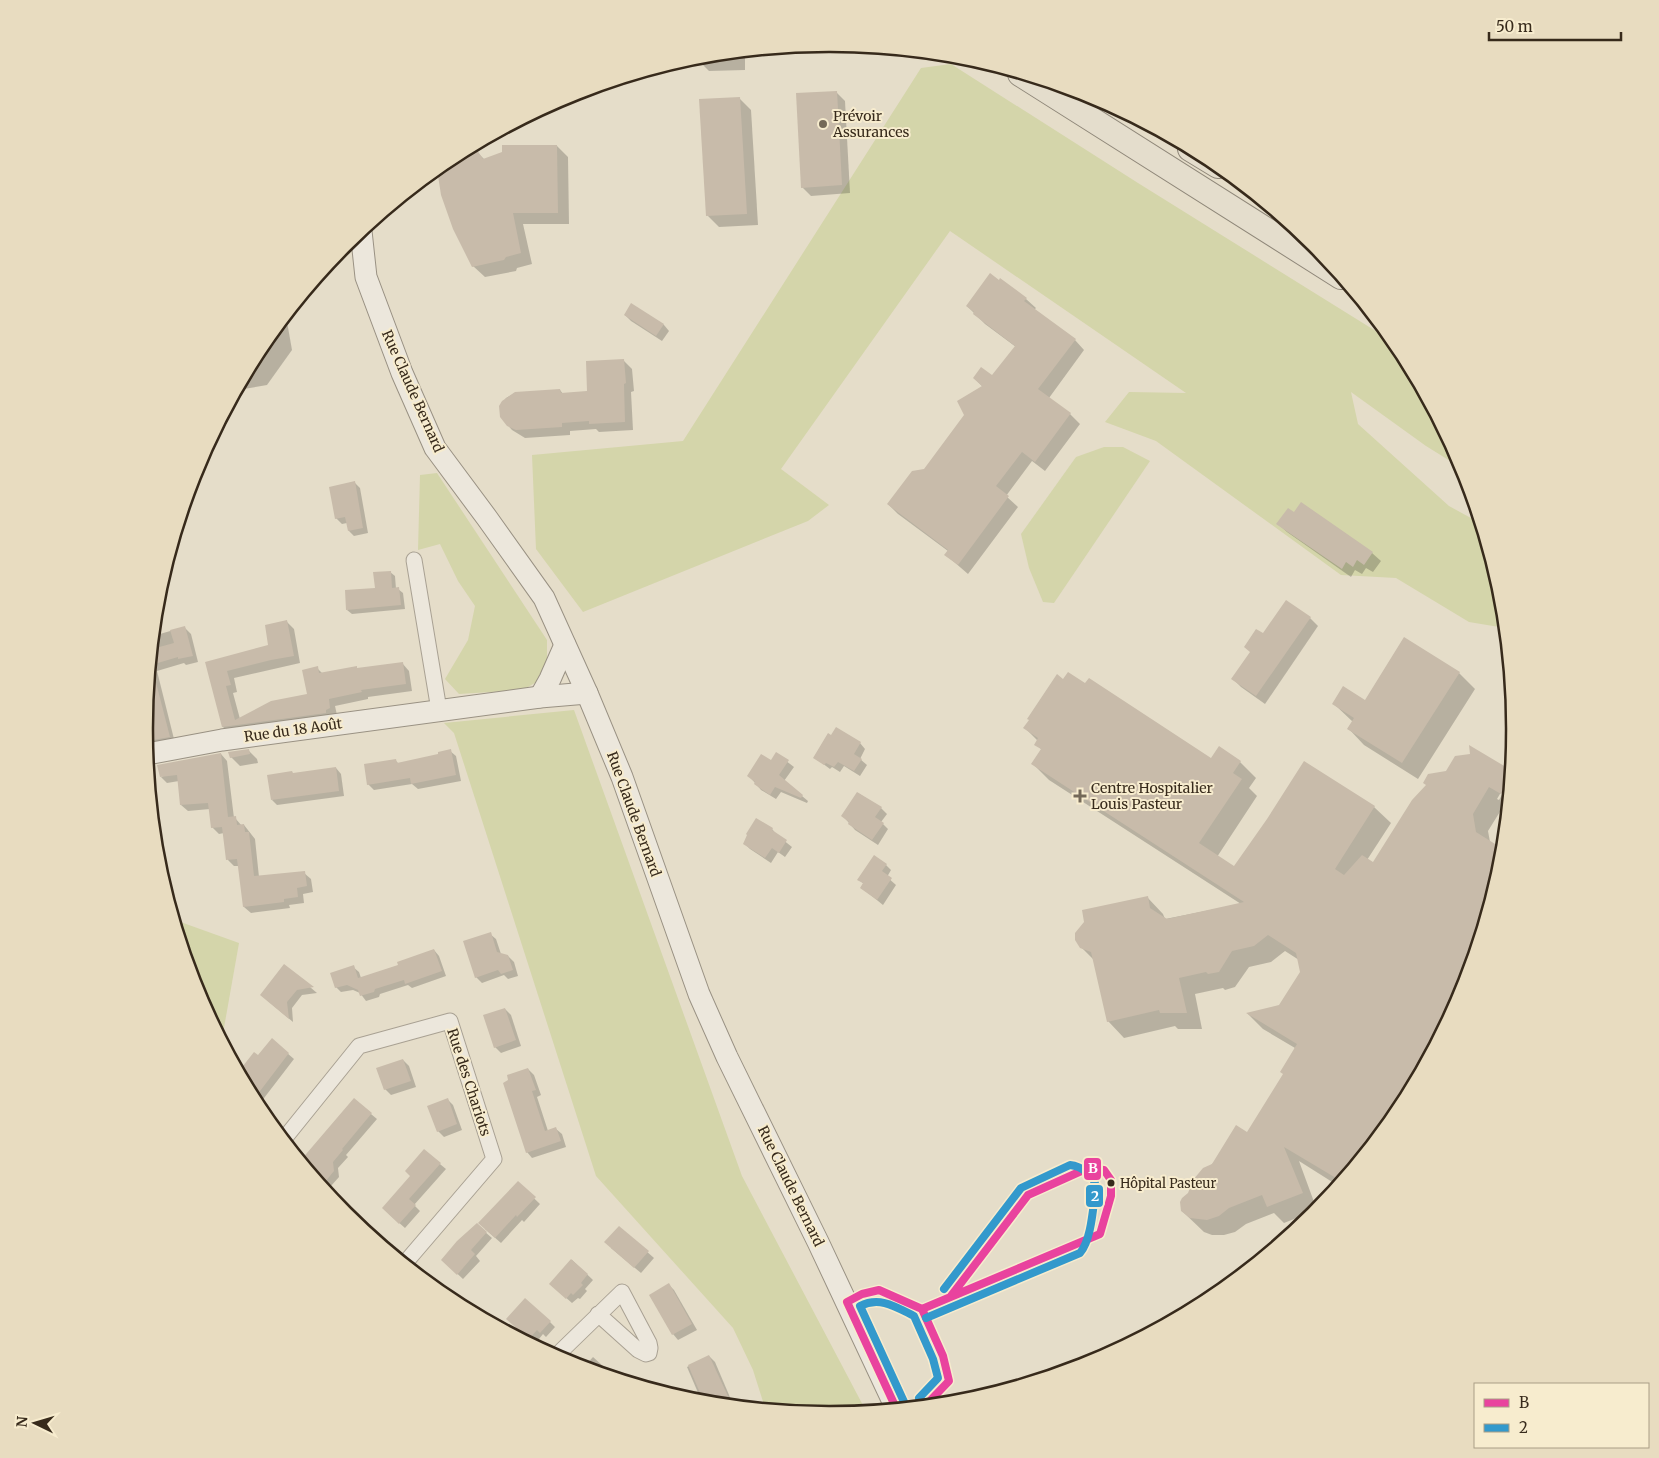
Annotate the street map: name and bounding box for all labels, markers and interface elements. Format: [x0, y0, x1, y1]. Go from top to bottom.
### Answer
scale bar [1489, 10, 1622, 42]
text: 50 m [1496, 17, 1533, 36]
place label: Prévoir Assurances [832, 107, 910, 141]
marker: Prévoir Assurances [817, 118, 829, 130]
street label: Rue Claude Bernard [378, 327, 448, 455]
street label: Rue du 18 Août [243, 714, 344, 746]
street label: Rue Claude Bernard [603, 749, 665, 880]
place label: Centre Hospitalier Louis Pasteur [1091, 779, 1213, 813]
marker: Centre Hospitalier Louis Pasteur [1073, 789, 1087, 803]
street label: Rue des Chariots [443, 1026, 495, 1138]
street label: Rue Claude Bernard [754, 1123, 828, 1250]
line badge: B [1083, 1157, 1102, 1181]
text: B [1088, 1159, 1098, 1177]
place label: Hôpital Pasteur [1120, 1175, 1216, 1192]
marker: Hôpital Pasteur [1106, 1178, 1116, 1188]
line badge: 2 [1085, 1184, 1104, 1208]
text: 2 [1091, 1187, 1099, 1205]
legend [1474, 1383, 1649, 1448]
text: B [1519, 1393, 1529, 1412]
north arrow [10, 1398, 60, 1448]
text: N [13, 1416, 31, 1428]
text: 2 [1519, 1418, 1528, 1437]

